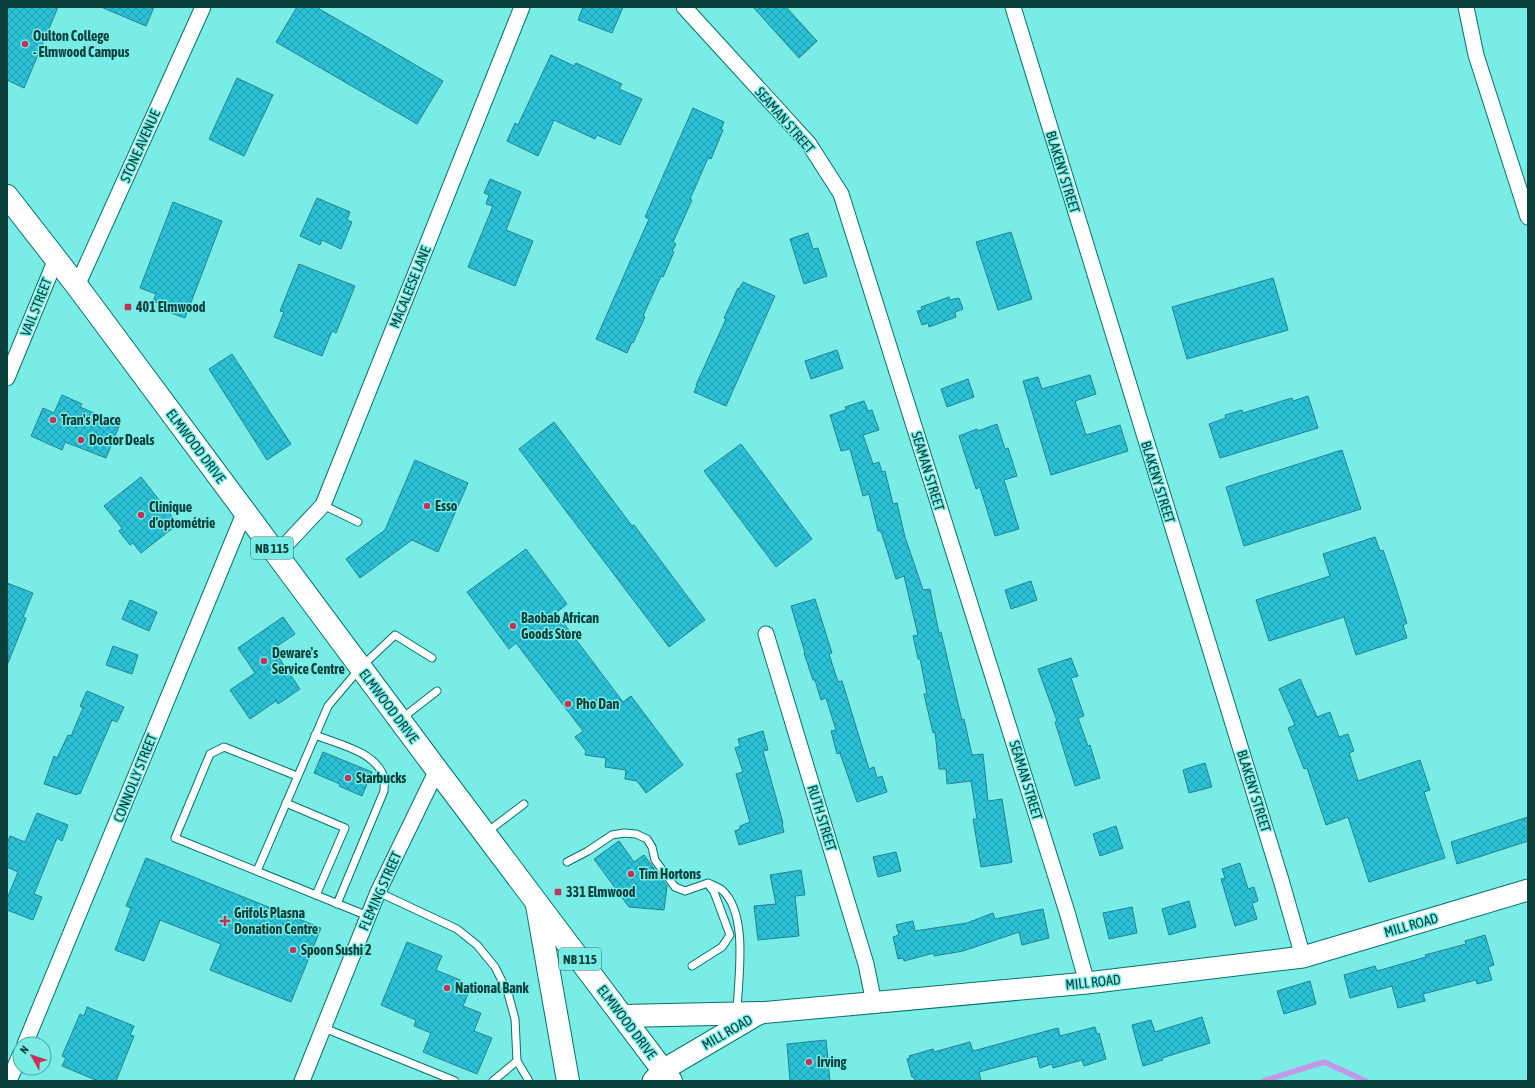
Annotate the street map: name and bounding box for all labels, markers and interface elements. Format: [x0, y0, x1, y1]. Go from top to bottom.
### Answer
place label: Oulton College - Elmwood Campus [33, 28, 129, 60]
marker: Oulton College - Elmwood Campus [20, 39, 30, 49]
street label: SEAMAN STREET [752, 84, 818, 156]
street label: STONE AVENUE [117, 107, 163, 185]
street label: BLAKENY STREET [1043, 129, 1083, 215]
street label: MACALEESE LANE [386, 244, 434, 330]
street label: VAIL STREET [17, 276, 55, 338]
place label: 401 Elmwood [135, 299, 206, 315]
marker: 401 Elmwood [123, 302, 133, 312]
street label: ELMWOOD DRIVE [163, 406, 229, 486]
place label: Tran's Place [61, 412, 121, 428]
marker: Tran's Place [48, 415, 58, 425]
street label: SEAMAN STREET [908, 429, 948, 513]
place label: Doctor Deals [89, 432, 155, 448]
marker: Doctor Deals [76, 435, 86, 445]
street label: BLAKENY STREET [1138, 439, 1178, 525]
place label: Esso [435, 498, 458, 514]
place label: Clinique d'optométrie [149, 499, 215, 531]
marker: Esso [422, 501, 432, 511]
marker: Clinique d'optométrie [136, 510, 146, 520]
road number: NB 115 [251, 537, 293, 559]
place label: Baobab African Goods Store [521, 610, 599, 642]
marker: Baobab African Goods Store [508, 621, 518, 631]
place label: Deware's Service Centre [272, 645, 345, 677]
marker: Deware's Service Centre [259, 656, 269, 666]
street label: ELMWOOD DRIVE [356, 666, 422, 746]
place label: Pho Dan [576, 696, 619, 712]
marker: Pho Dan [563, 699, 573, 709]
street label: CONNOLLY STREET [110, 731, 160, 825]
street label: SEAMAN STREET [1006, 738, 1046, 822]
street label: BLAKENY STREET [1234, 748, 1274, 834]
place label: Starbucks [356, 770, 406, 786]
marker: Starbucks [343, 773, 353, 783]
street label: RUTH STREET [804, 783, 840, 853]
street label: FLEMING STREET [355, 849, 405, 933]
place label: Tim Hortons [639, 866, 701, 882]
marker: Tim Hortons [626, 869, 636, 879]
place label: 331 Elmwood [566, 884, 636, 900]
marker: 331 Elmwood [553, 887, 563, 897]
place label: Grifols Plasna Donation Centre [234, 905, 318, 937]
street label: MILL ROAD [1382, 910, 1440, 940]
marker: Grifols Plasna Donation Centre [219, 915, 231, 927]
place label: Spoon Sushi 2 [301, 942, 372, 958]
marker: Spoon Sushi 2 [288, 945, 298, 955]
road number: NB 115 [559, 948, 601, 970]
street label: MILL ROAD [1065, 971, 1122, 993]
place label: National Bank [455, 980, 529, 996]
street label: ELMWOOD DRIVE [594, 982, 660, 1062]
marker: National Bank [442, 983, 452, 993]
street label: MILL ROAD [699, 1011, 755, 1053]
north arrow [12, 1036, 52, 1076]
text: N [18, 1043, 31, 1056]
place label: Irving [817, 1054, 847, 1070]
marker: Irving [804, 1057, 814, 1067]

